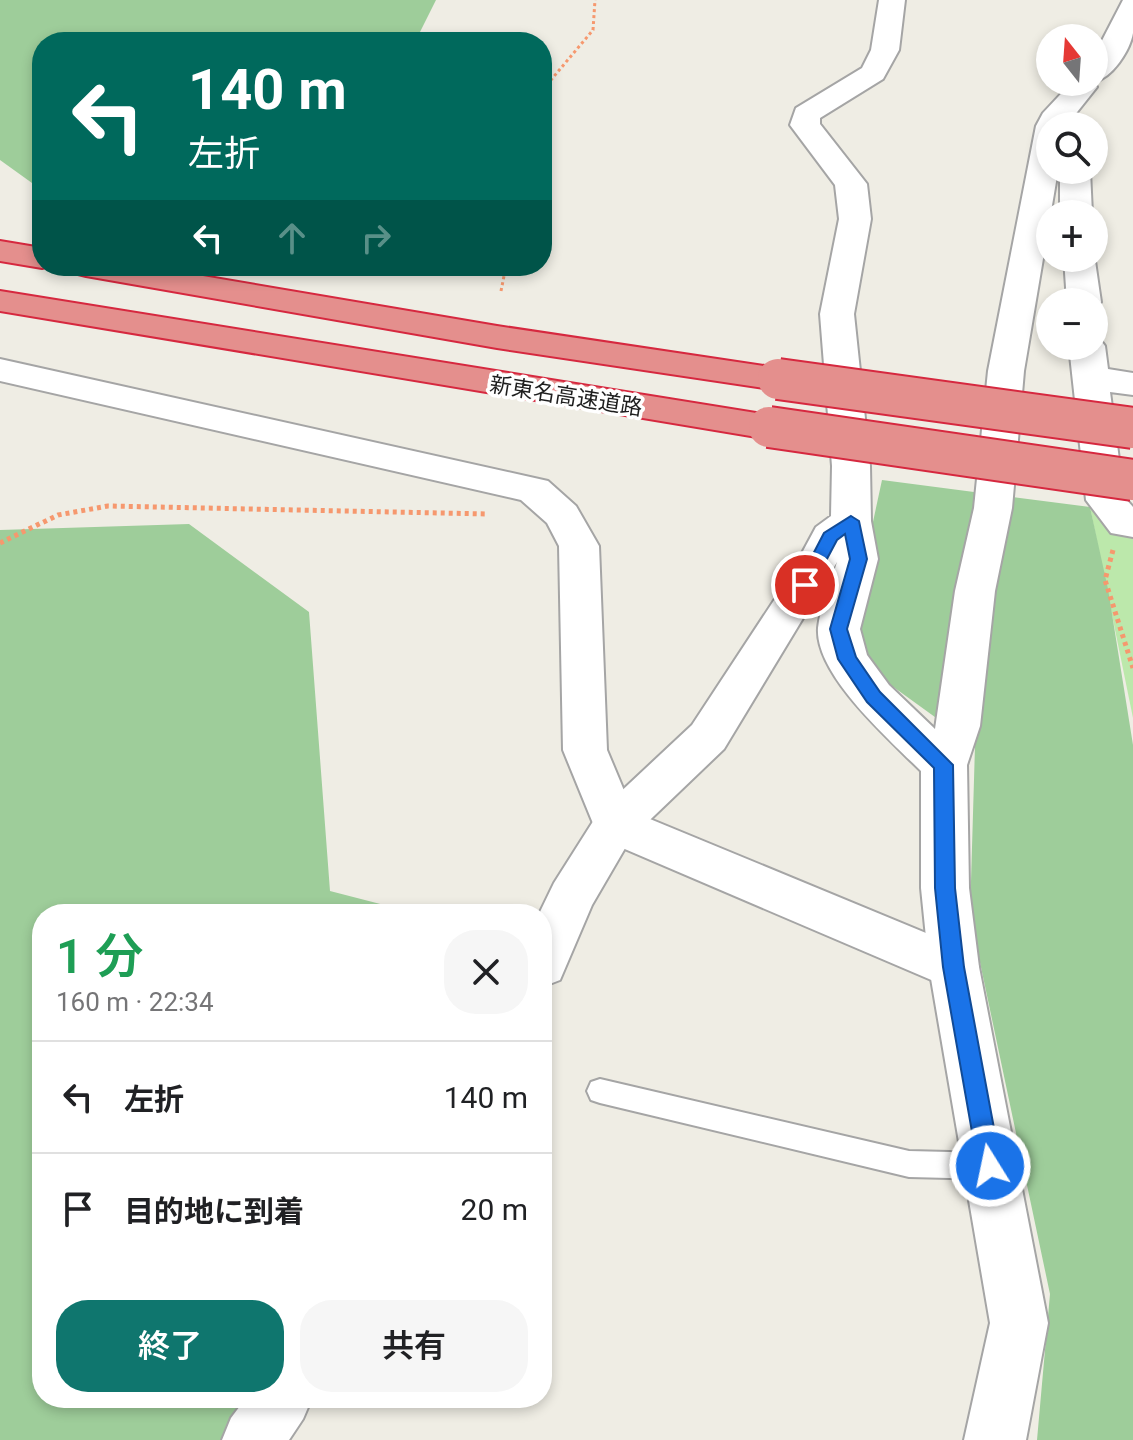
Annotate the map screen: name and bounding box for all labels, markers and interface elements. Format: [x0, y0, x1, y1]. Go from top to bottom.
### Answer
north arrow [1036, 24, 1108, 96]
map controls [1036, 24, 1108, 360]
text: 140 m [188, 57, 347, 123]
icon: left [56, 64, 160, 168]
button: search [1036, 112, 1108, 184]
text: 左折 [188, 133, 260, 175]
button: + [1036, 200, 1108, 272]
icon: left [186, 216, 230, 260]
icon: ahead [270, 216, 314, 260]
icon: right [354, 216, 398, 260]
button: − [1036, 288, 1108, 360]
street label: 新東名高速道路 [488, 372, 644, 420]
pin [771, 551, 839, 619]
icon: arrive [783, 563, 827, 607]
text: 1 分 [56, 928, 143, 985]
button: close [444, 930, 528, 1014]
text: 160 m · 22:34 [56, 987, 214, 1017]
icon: left [56, 1075, 100, 1119]
text: 140 m [444, 1080, 528, 1115]
text: 左折 [124, 1082, 184, 1117]
position arrow [948, 1124, 1032, 1208]
icon: arrive [56, 1187, 100, 1231]
text: 20 m [461, 1192, 528, 1227]
text: 目的地に到着 [124, 1194, 304, 1229]
button: 終了 [56, 1300, 284, 1392]
button: 共有 [300, 1300, 528, 1392]

